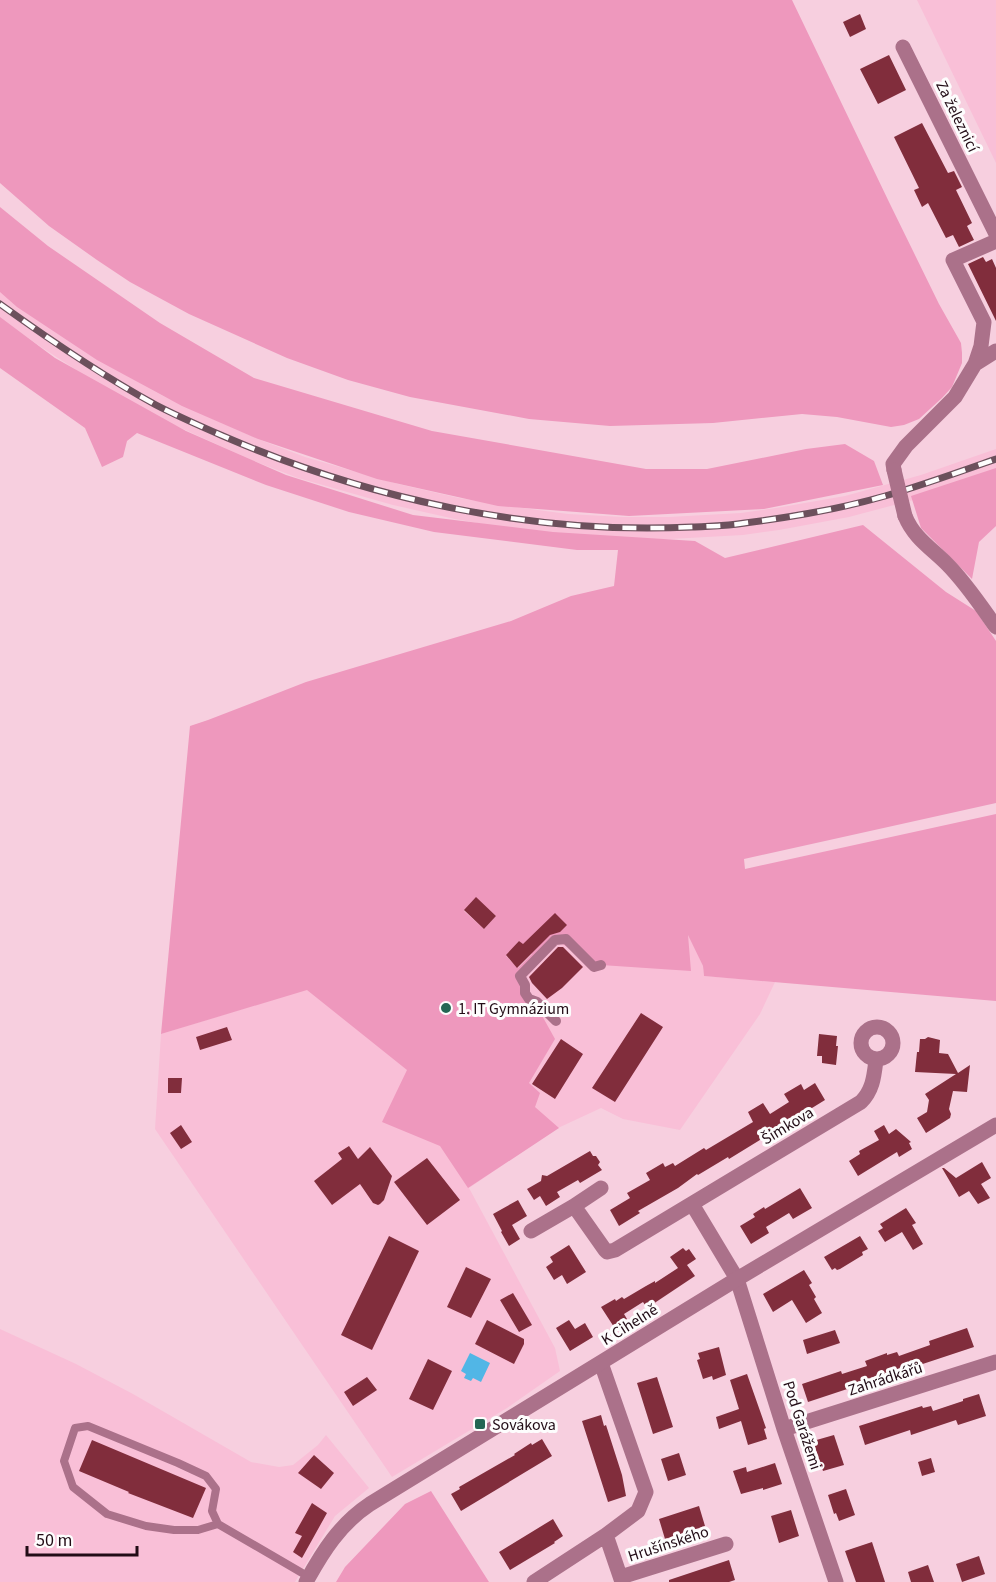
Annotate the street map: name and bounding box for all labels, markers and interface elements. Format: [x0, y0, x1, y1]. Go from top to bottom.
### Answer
street label: Za železnicí [930, 77, 984, 157]
place label: 1. IT Gymnázium [458, 998, 569, 1020]
marker: 1. IT Gymnázium [439, 1001, 453, 1015]
street label: Šimkova [757, 1102, 818, 1150]
street label: K Cihelně [597, 1299, 662, 1351]
street label: Zahrádkářů [845, 1357, 925, 1401]
street label: Pod Garážemi [777, 1378, 827, 1473]
place label: Sovákova [492, 1414, 556, 1436]
marker: Sovákova [473, 1417, 487, 1431]
scale bar [27, 1519, 136, 1557]
street label: Hrušínského [625, 1521, 712, 1567]
text: 50 m [36, 1528, 72, 1553]

